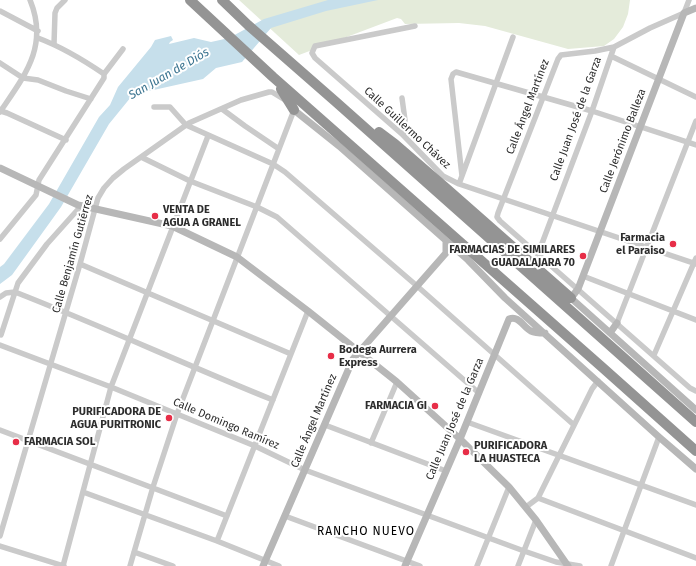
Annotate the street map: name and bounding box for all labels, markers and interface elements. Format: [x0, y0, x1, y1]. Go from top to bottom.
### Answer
water label: San Juan de Diós [126, 45, 212, 103]
street label: Calle Juan José de la Garza [547, 55, 605, 183]
street label: Calle Ángel Martínez [504, 58, 552, 156]
street label: Calle Guillermo Chávez [361, 84, 453, 172]
street label: Calle Jerónimo Balleza [597, 87, 649, 195]
street label: Calle Benjamín Gutiérrez [50, 193, 96, 315]
place label: VENTA DE AGUA A GRANEL [163, 203, 241, 229]
marker: VENTA DE AGUA A GRANEL [150, 211, 160, 221]
place label: Farmacia el Paraiso [616, 231, 665, 257]
marker: Farmacia el Paraiso [668, 239, 678, 249]
place label: FARMACIAS DE SIMILARES GUADALAJARA 70 [449, 243, 575, 269]
marker: FARMACIAS DE SIMILARES GUADALAJARA 70 [578, 251, 588, 261]
place label: Bodega Aurrera Express [339, 343, 417, 369]
marker: Bodega Aurrera Express [326, 351, 336, 361]
street label: Calle Juan José de la Garza [423, 356, 487, 482]
street label: Calle Ángel Martínez [288, 372, 340, 470]
street label: Calle Domingo Ramírez [171, 396, 281, 452]
place label: FARMACIA GI [365, 399, 427, 413]
marker: FARMACIA GI [430, 401, 440, 411]
place label: PURIFICADORA DE AGUA PURITRONIC [71, 405, 161, 431]
marker: PURIFICADORA DE AGUA PURITRONIC [164, 413, 174, 423]
place label: FARMACIA SOL [24, 435, 95, 449]
marker: FARMACIA SOL [11, 437, 21, 447]
place label: PURIFICADORA LA HUASTECA [474, 439, 547, 465]
marker: PURIFICADORA LA HUASTECA [461, 447, 471, 457]
district label: RANCHO NUEVO [317, 525, 415, 539]

